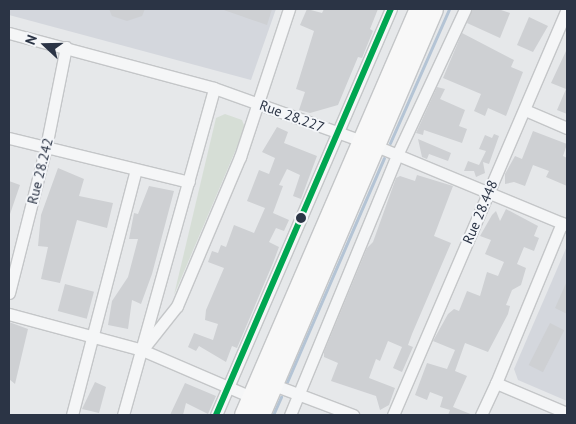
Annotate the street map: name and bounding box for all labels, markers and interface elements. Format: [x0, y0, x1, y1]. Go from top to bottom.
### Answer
north arrow [20, 20, 70, 70]
text: N [21, 32, 41, 47]
street label: Rue 28.227 [257, 97, 327, 135]
street label: Rue 28.242 [24, 136, 56, 206]
street label: Rue 28.448 [459, 178, 501, 246]
unlabelled marker [296, 213, 306, 223]

